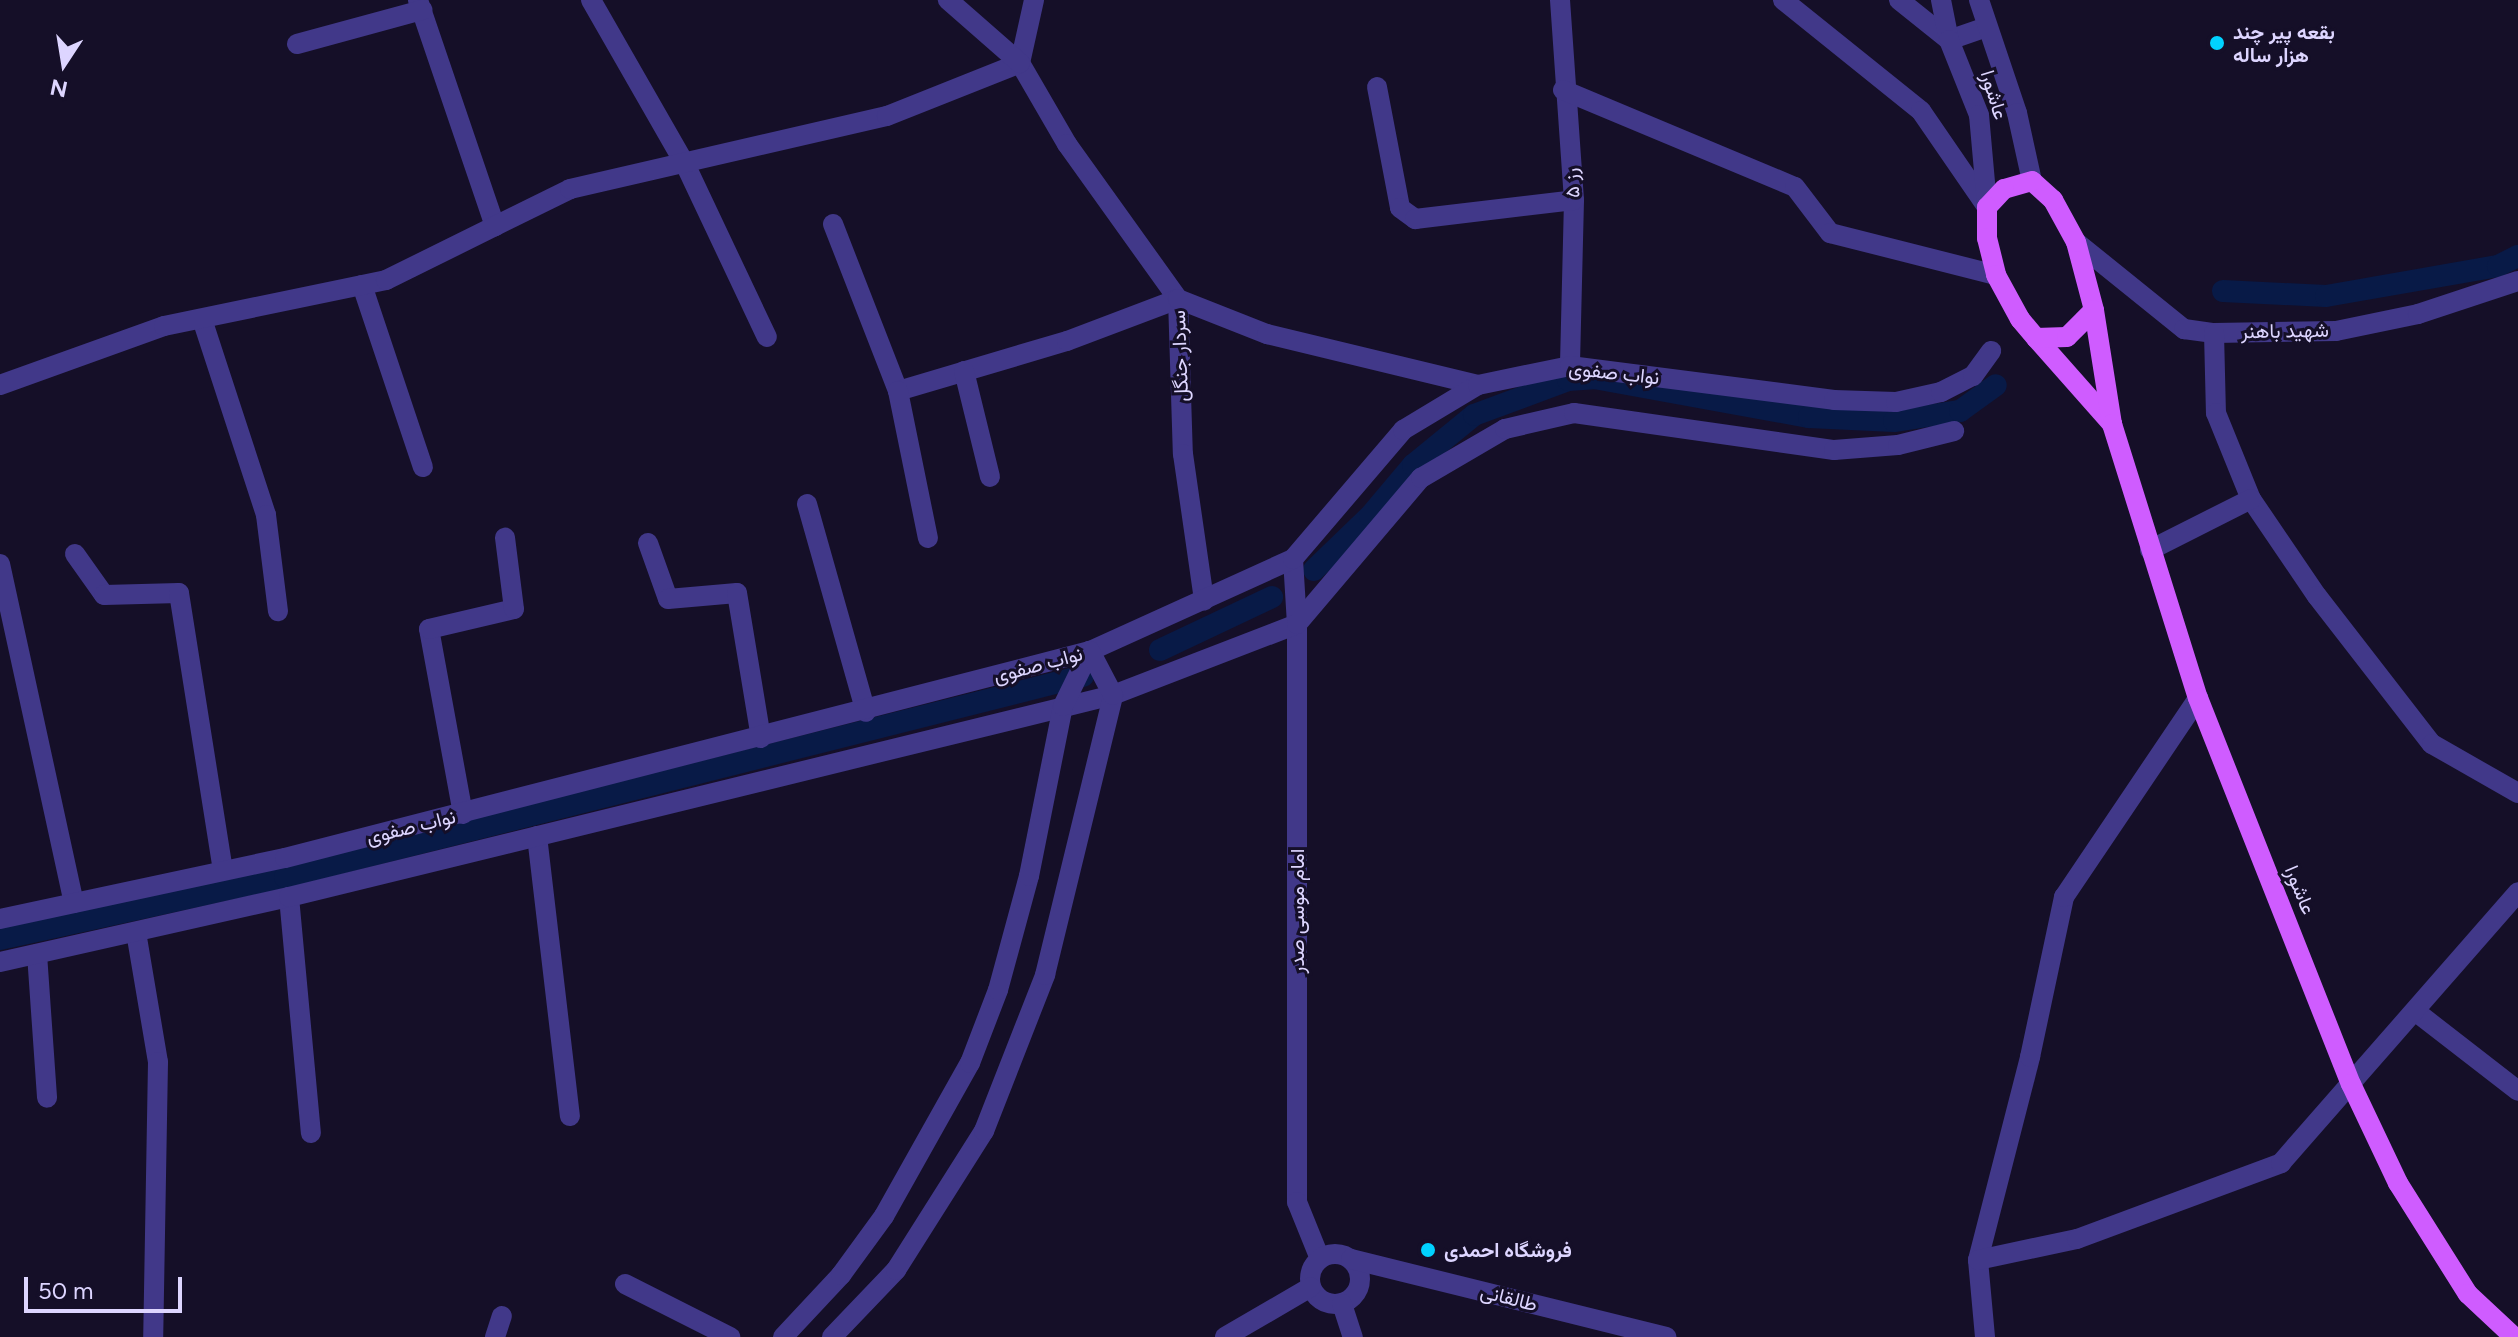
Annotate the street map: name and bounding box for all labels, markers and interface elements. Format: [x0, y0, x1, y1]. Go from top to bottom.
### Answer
place label: بقعه پیر چند هزار ساله [2233, 20, 2335, 67]
north arrow [24, 24, 104, 104]
marker: بقعه پیر چند هزار ساله [2208, 34, 2226, 52]
street label: عاشورا [1975, 67, 2013, 123]
text: N [48, 73, 70, 103]
street label: رز ۵ [1559, 167, 1585, 199]
street label: سردار جنگل [1166, 310, 1194, 402]
street label: شهید باهنر [2241, 318, 2329, 344]
street label: نواب صفوی [1567, 356, 1661, 390]
street label: نواب صفوی [991, 642, 1085, 688]
street label: نواب صفوی [364, 804, 458, 850]
street label: امام موسی صدر [1285, 849, 1309, 973]
street label: عاشورا [2279, 862, 2321, 918]
place label: فروشگاه احمدی [1444, 1238, 1572, 1262]
marker: فروشگاه احمدی [1419, 1241, 1437, 1259]
scale bar [28, 1261, 186, 1311]
text: 50 m [38, 1276, 94, 1305]
street label: طالقانی [1478, 1279, 1540, 1317]

